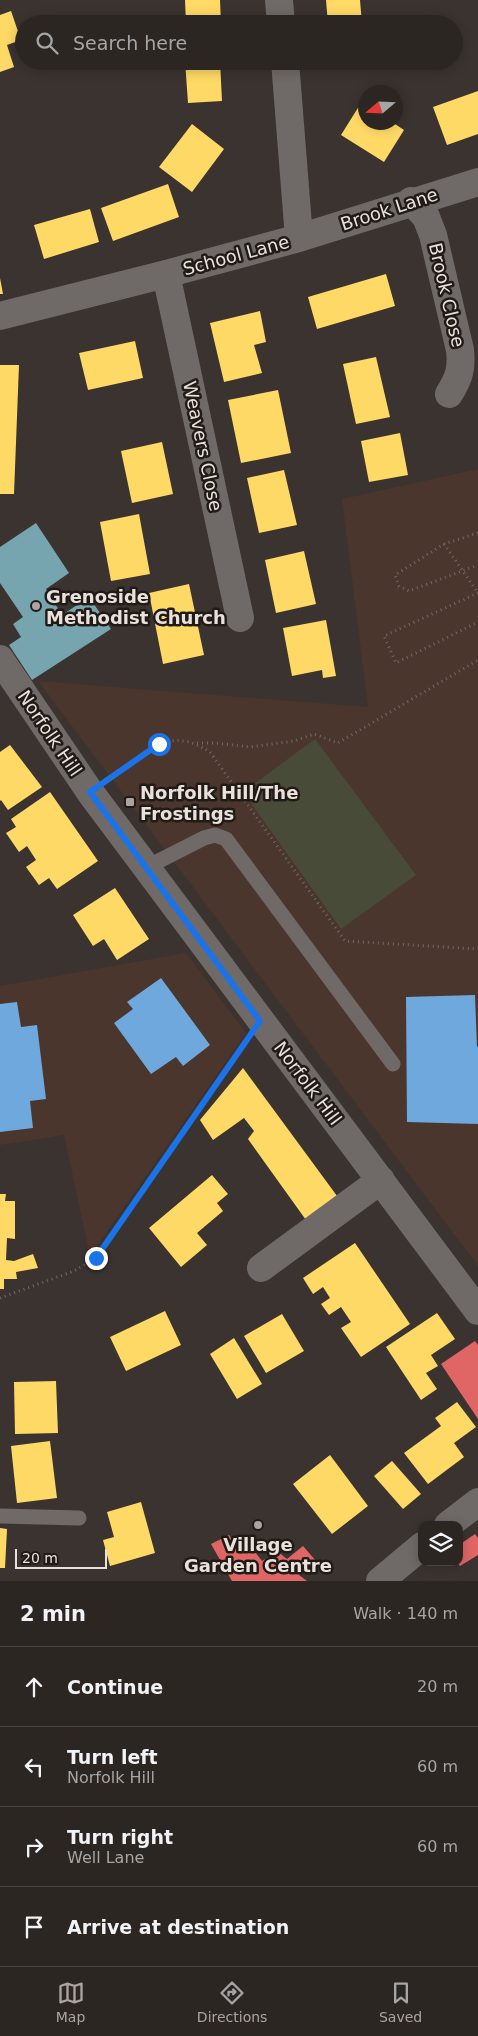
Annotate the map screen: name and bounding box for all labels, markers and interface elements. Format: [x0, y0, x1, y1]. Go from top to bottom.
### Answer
search box [15, 15, 463, 70]
icon: search [33, 29, 61, 57]
text: Search here [73, 32, 187, 54]
north arrow [358, 85, 403, 130]
street label: Brook Lane [338, 183, 440, 235]
street label: School Lane [181, 231, 291, 279]
street label: Brook Close [425, 241, 469, 349]
street label: Weavers Close [179, 379, 227, 513]
place label: Grenoside Methodist Church [46, 586, 226, 628]
marker: Grenoside Methodist Church [30, 600, 42, 612]
street label: Norfolk Hill [14, 686, 86, 780]
route start [148, 733, 171, 756]
place label: Norfolk Hill/The Frostings [140, 782, 298, 824]
marker: Norfolk Hill/The Frostings [124, 796, 136, 808]
street label: Norfolk Hill [270, 1037, 346, 1129]
route end [85, 1247, 108, 1270]
marker: Village Garden Centre [252, 1519, 264, 1531]
map controls [418, 1521, 463, 1566]
button: layers [418, 1521, 463, 1566]
place label: Village Garden Centre [184, 1534, 332, 1576]
scale bar [15, 1546, 108, 1569]
text: 20 m [22, 1550, 58, 1566]
text: 2 min [20, 1602, 86, 1626]
text: Walk · 140 m [353, 1604, 458, 1623]
icon: ahead [20, 1673, 48, 1701]
text: Continue [67, 1676, 163, 1698]
text: 20 m [417, 1677, 458, 1696]
text: Turn left [67, 1746, 158, 1768]
icon: left [20, 1753, 48, 1781]
text: 60 m [417, 1757, 458, 1776]
text: Norfolk Hill [67, 1768, 155, 1787]
text: Turn right [67, 1826, 173, 1848]
icon: right [20, 1833, 48, 1861]
text: 60 m [417, 1837, 458, 1856]
text: Well Lane [67, 1848, 144, 1867]
icon: arrive [20, 1913, 48, 1941]
text: Arrive at destination [67, 1916, 289, 1938]
tab: Map [56, 1979, 85, 2025]
tab: Directions [197, 1979, 267, 2025]
tab: Saved [379, 1979, 422, 2025]

